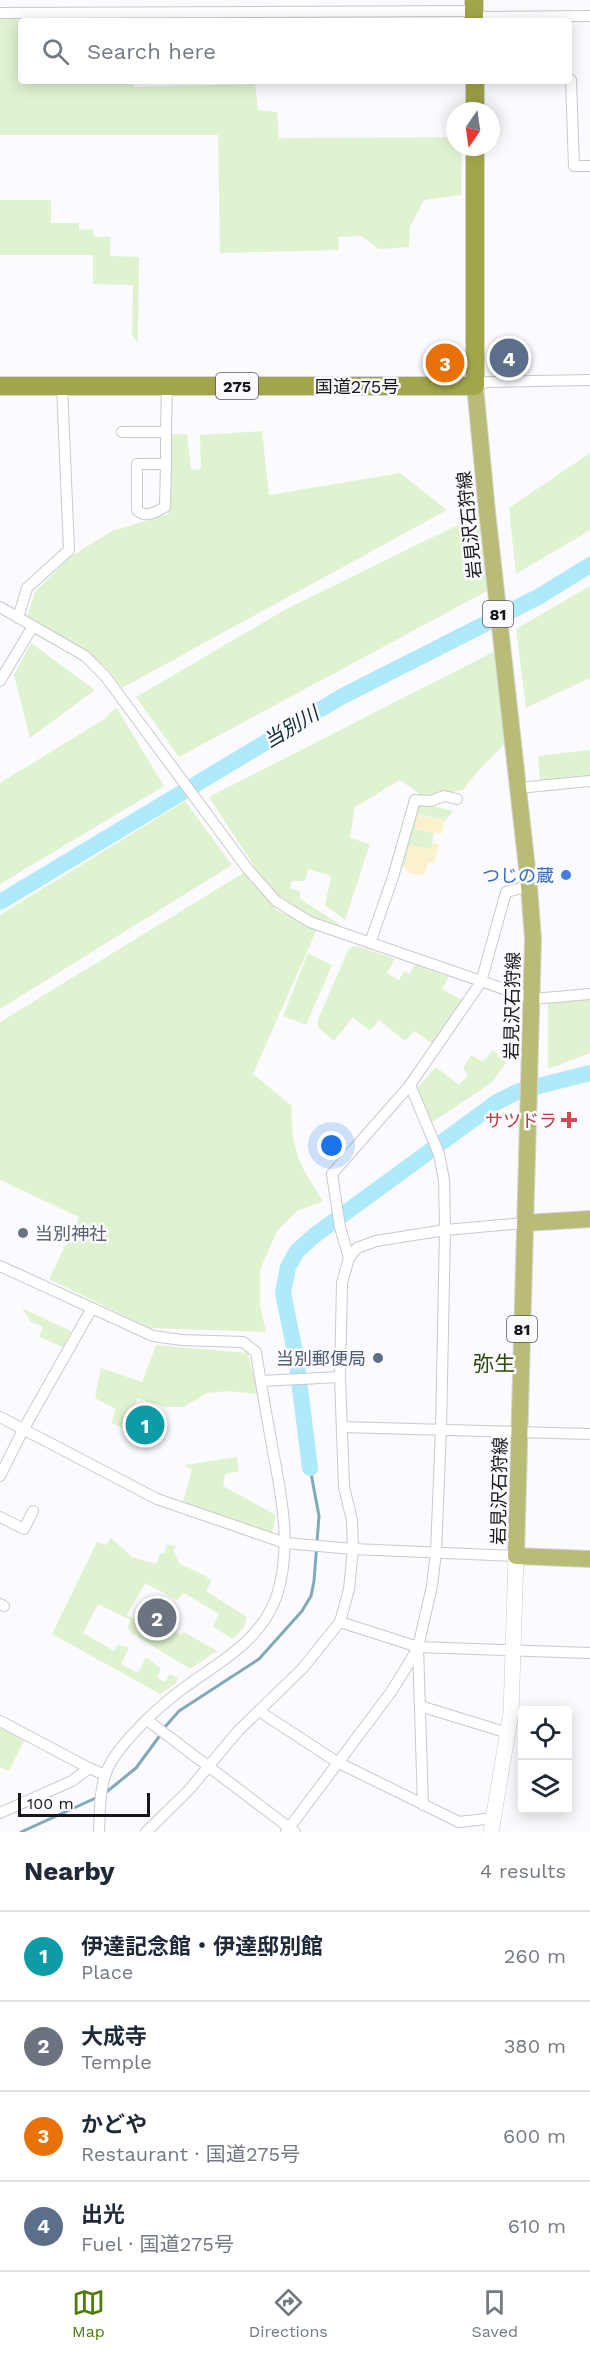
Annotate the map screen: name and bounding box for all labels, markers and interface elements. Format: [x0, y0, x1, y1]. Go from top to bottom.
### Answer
search box [18, 18, 572, 84]
icon: search [39, 35, 72, 68]
text: Search here [87, 39, 216, 64]
north arrow [446, 102, 500, 156]
pin: 4 [490, 336, 528, 380]
pin: 3 [426, 340, 464, 386]
road number: 275 [216, 373, 258, 399]
street label: 国道275号 [315, 376, 399, 397]
street label: 岩見沢石狩線 [453, 470, 485, 580]
road number: 81 [483, 601, 513, 627]
water label: 当別川 [259, 700, 325, 753]
place label: つじの蔵 [482, 865, 554, 886]
marker: つじの蔵 [559, 868, 573, 882]
street label: 岩見沢石狩線 [501, 952, 523, 1060]
place label: サツドラ [485, 1110, 557, 1131]
marker: サツドラ [562, 1113, 576, 1127]
your location [317, 1131, 346, 1160]
place label: 当別神社 [35, 1223, 107, 1244]
marker: 当別神社 [16, 1226, 30, 1240]
road number: 81 [507, 1316, 537, 1342]
place label: 当別郵便局 [276, 1348, 366, 1369]
marker: 当別郵便局 [371, 1351, 385, 1365]
district label: 弥生 [473, 1351, 515, 1376]
pin: 1 [126, 1402, 164, 1448]
street label: 岩見沢石狩線 [488, 1437, 510, 1545]
pin: 2 [138, 1596, 176, 1640]
map controls [518, 1706, 572, 1814]
button: locate [518, 1706, 572, 1760]
button: layers [518, 1760, 572, 1814]
scale bar [18, 1790, 150, 1818]
text: 100 m [27, 1794, 74, 1813]
text: Nearby [24, 1856, 115, 1886]
text: 4 results [480, 1859, 566, 1883]
text: 伊達記念館・伊達邸別館 [81, 1934, 323, 1959]
text: 1 [39, 1944, 48, 1968]
text: 260 m [504, 1944, 566, 1968]
text: Place [81, 1960, 133, 1984]
text: 大成寺 [81, 2024, 147, 2049]
text: 2 [38, 2034, 49, 2058]
text: 380 m [504, 2034, 566, 2058]
text: Temple [81, 2050, 152, 2074]
text: かどや [81, 2112, 147, 2137]
text: 3 [38, 2124, 49, 2148]
text: 600 m [503, 2124, 566, 2148]
text: Restaurant · 国道275号 [81, 2142, 300, 2166]
text: 出光 [81, 2202, 125, 2227]
text: 4 [37, 2214, 50, 2238]
text: 610 m [508, 2214, 566, 2238]
text: Fuel · 国道275号 [81, 2232, 234, 2256]
tab: Map [72, 2286, 105, 2341]
tab: Directions [249, 2286, 328, 2341]
tab: Saved [472, 2286, 518, 2341]

